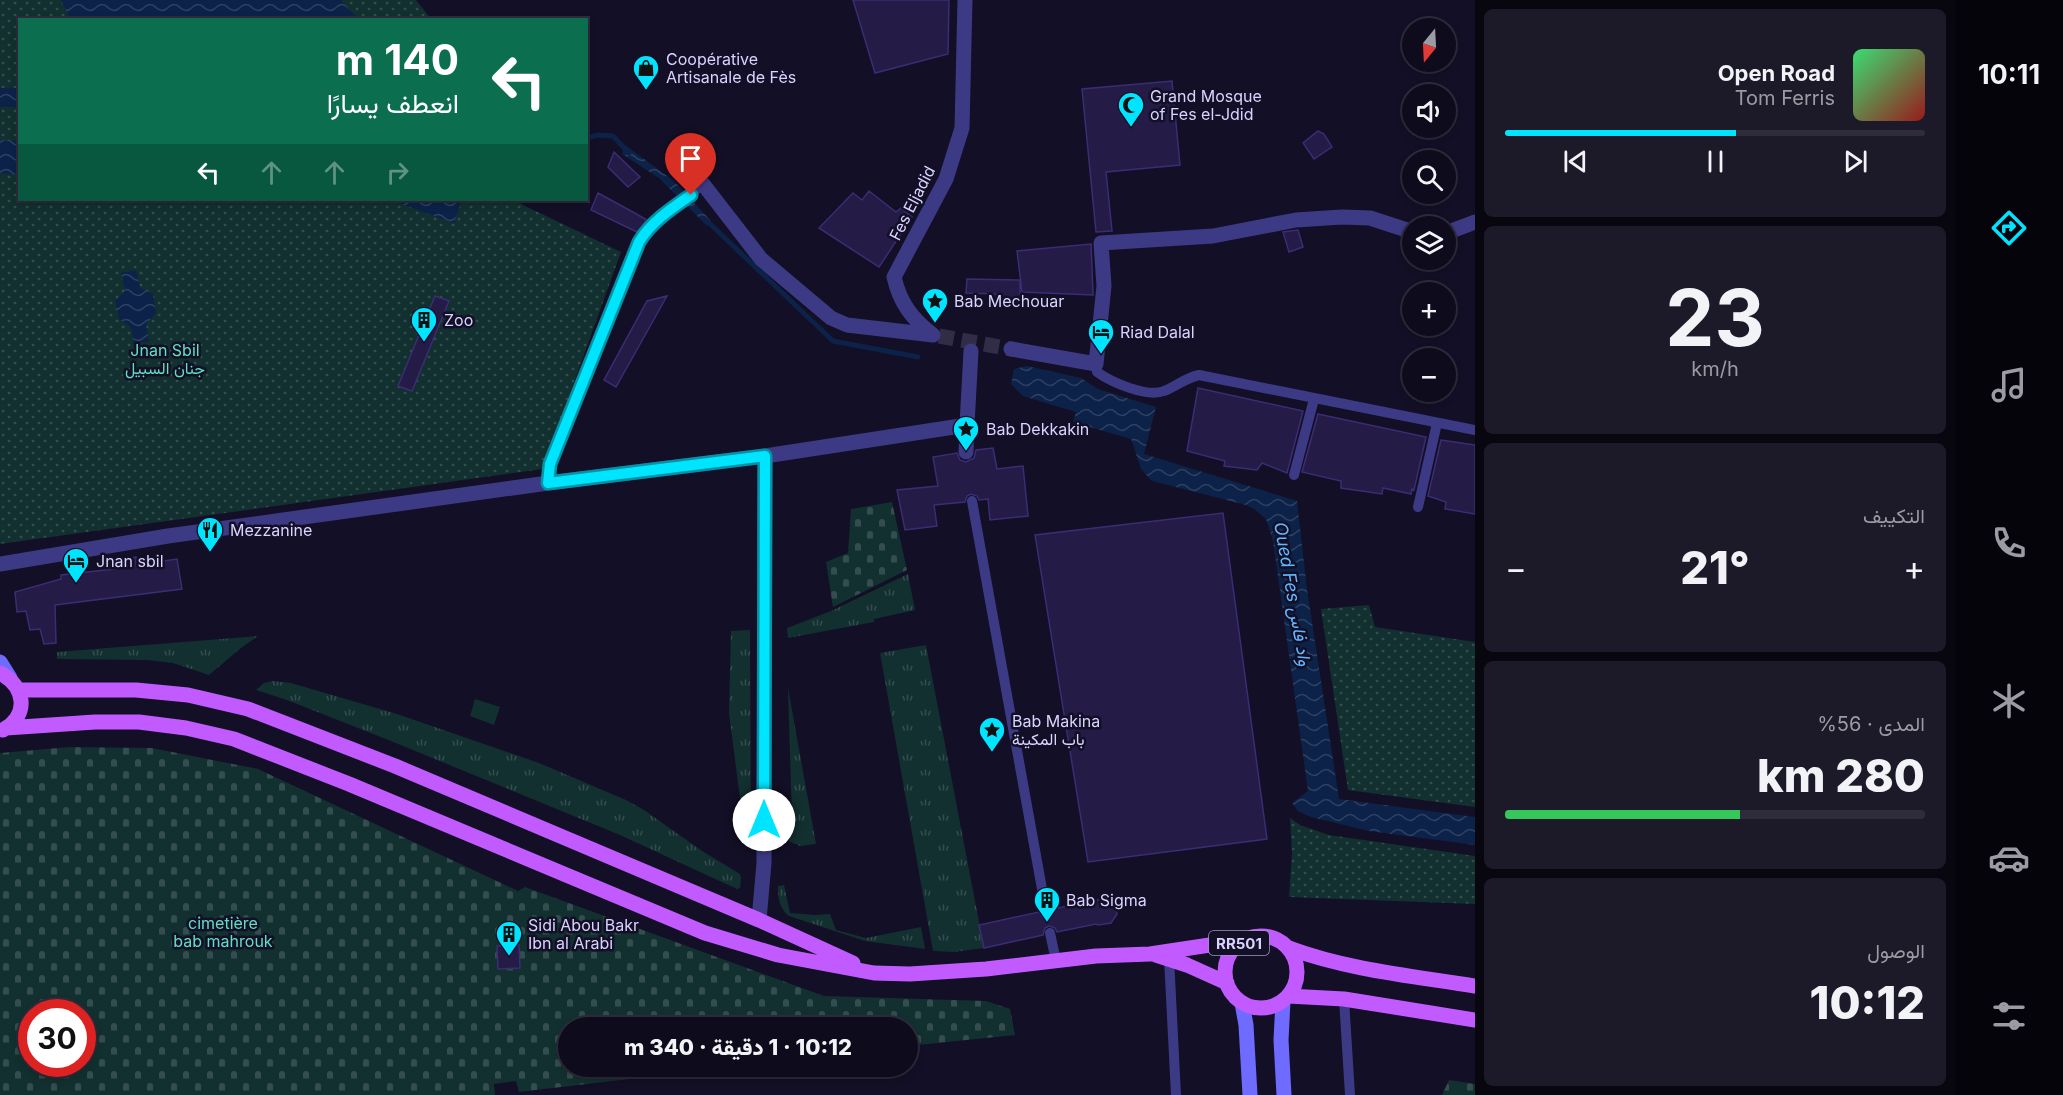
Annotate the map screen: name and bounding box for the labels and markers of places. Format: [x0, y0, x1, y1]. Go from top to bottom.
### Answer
place label: Coopérative Artisanale de Fès [666, 49, 796, 87]
shop icon: Coopérative Artisanale de Fès [631, 53, 661, 91]
place label: Grand Mosque of Fes el-Jdid [1150, 86, 1262, 124]
mosque icon: Grand Mosque of Fes el-Jdid [1116, 90, 1146, 128]
pin [665, 133, 716, 195]
place icon: Bab Mechouar [920, 286, 950, 324]
place label: Bab Mechouar [954, 291, 1064, 311]
building icon: Zoo [409, 305, 439, 343]
place label: Zoo [444, 310, 473, 330]
hotel icon: Riad Dalal [1086, 317, 1116, 355]
place label: Riad Dalal [1120, 322, 1195, 342]
place icon: Bab Dekkakin [951, 414, 981, 452]
place label: Bab Dekkakin [986, 419, 1089, 439]
restaurant icon: Mezzanine [195, 515, 225, 553]
place label: Mezzanine [230, 520, 312, 540]
hotel icon: Jnan sbil [61, 546, 91, 584]
place label: Jnan sbil [96, 551, 164, 571]
place label: Bab Makina باب المكينة [1012, 711, 1100, 749]
place icon: Bab Makina باب المكينة [977, 715, 1007, 753]
building icon: Bab Sigma [1032, 885, 1062, 923]
place label: Bab Sigma [1066, 890, 1147, 910]
place label: Sidi Abou Bakr Ibn al Arabi [528, 915, 639, 953]
building icon: Sidi Abou Bakr Ibn al Arabi [494, 919, 524, 957]

